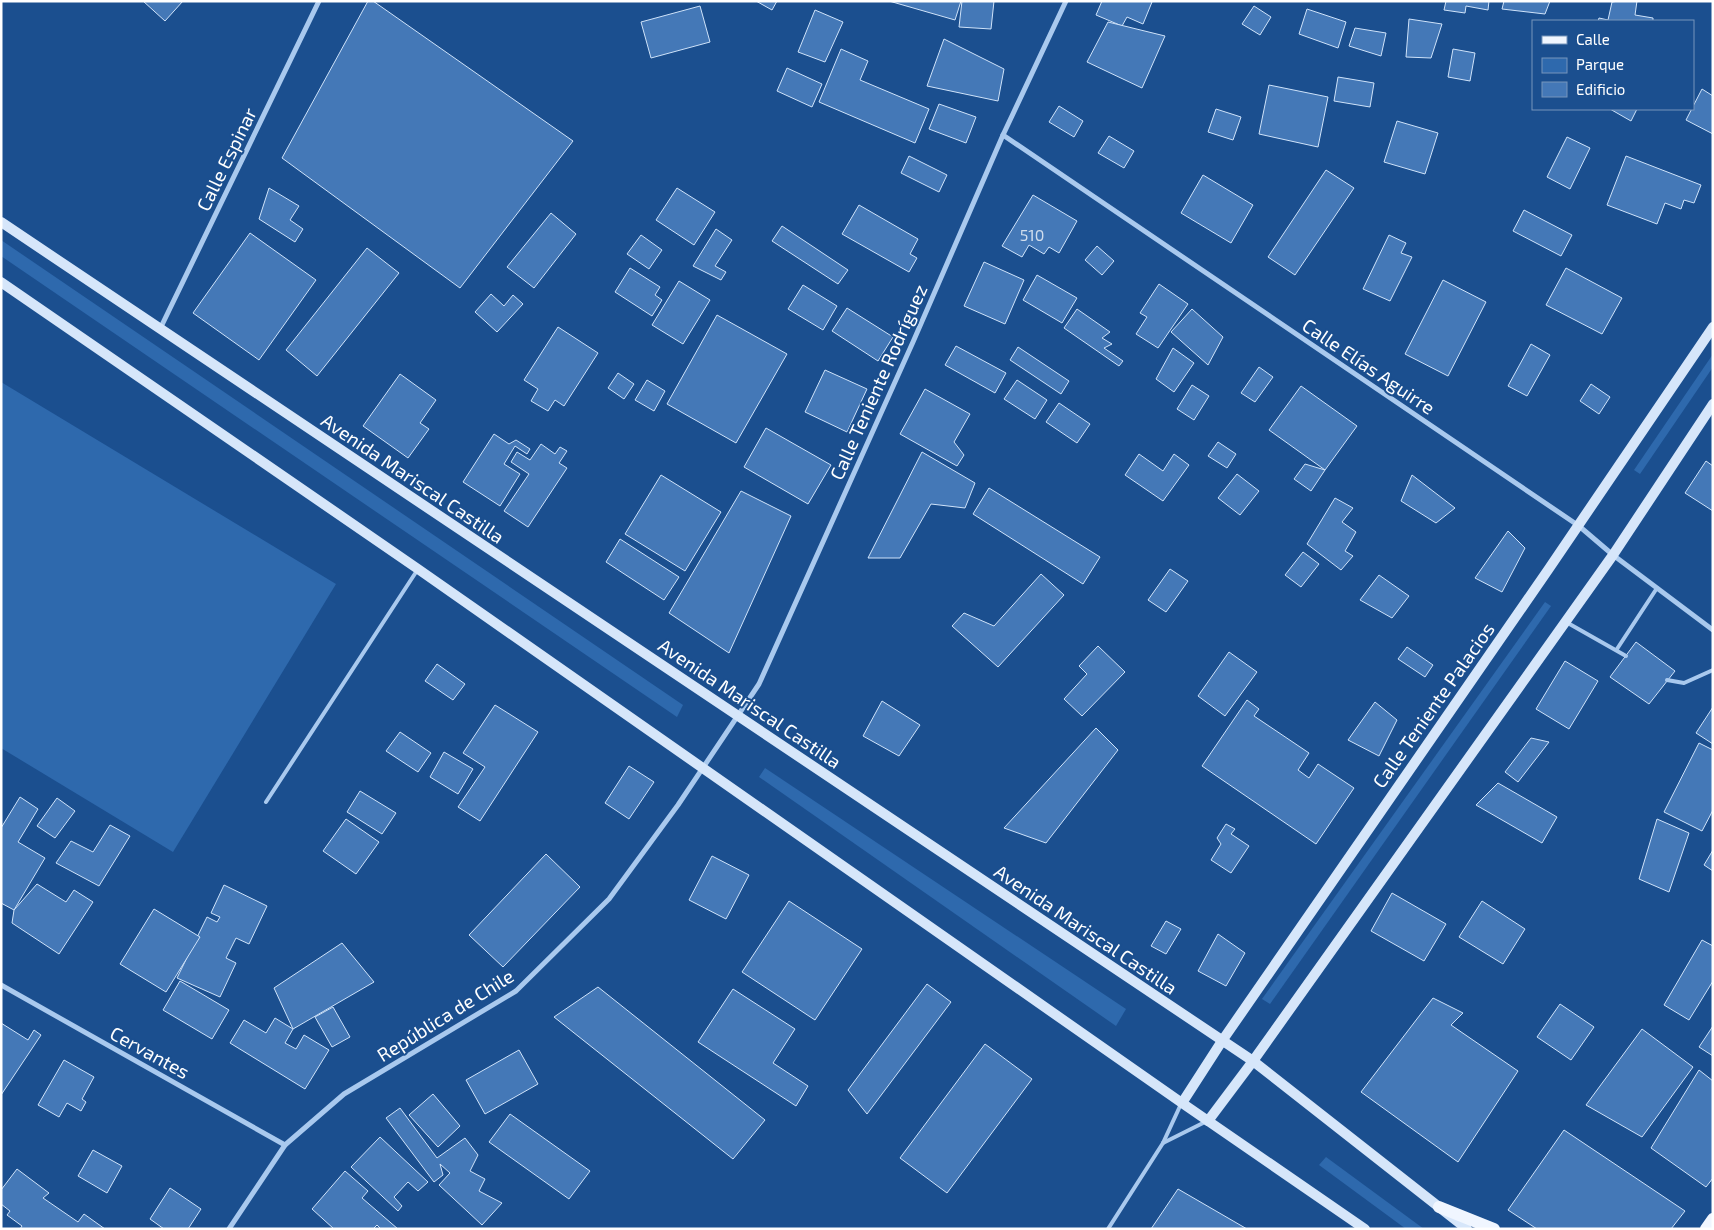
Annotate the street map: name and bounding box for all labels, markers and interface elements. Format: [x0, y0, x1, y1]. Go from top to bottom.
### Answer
legend [1532, 20, 1694, 110]
text: Calle [1576, 30, 1610, 48]
text: Parque [1576, 55, 1624, 73]
text: Edificio [1576, 80, 1625, 98]
street label: Calle Espinar [191, 103, 261, 214]
house number: 510 [1020, 225, 1044, 244]
street label: Calle Teniente Rodríguez [825, 281, 931, 483]
street label: Calle Elías Aguirre [1298, 313, 1440, 419]
street label: Avenida Mariscal Castilla [317, 408, 509, 548]
street label: Calle Teniente Palacios [1367, 618, 1499, 792]
street label: Avenida Mariscal Castilla [654, 633, 846, 773]
street label: Avenida Mariscal Castilla [990, 859, 1182, 999]
street label: República de Chile [372, 964, 518, 1066]
street label: Cervantes [106, 1021, 194, 1083]

